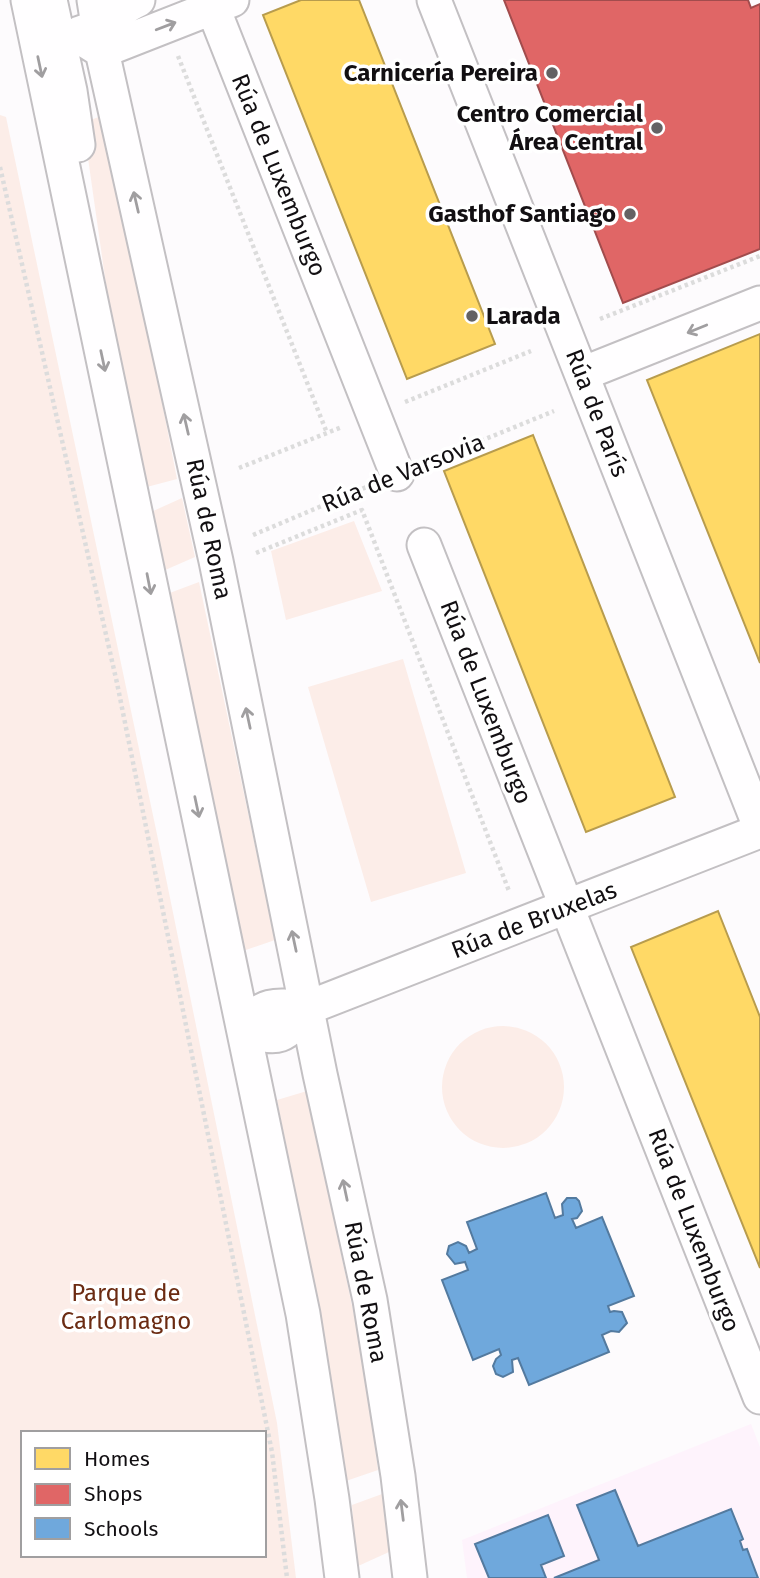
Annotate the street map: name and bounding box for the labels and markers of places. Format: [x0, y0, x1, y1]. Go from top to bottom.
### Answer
place label: Carnicería Pereira [344, 59, 538, 87]
marker: Carnicería Pereira [544, 65, 560, 81]
place label: Centro Comercial Área Central [457, 100, 644, 156]
marker: Centro Comercial Área Central [649, 120, 665, 136]
place label: Gasthof Santiago [428, 200, 616, 228]
marker: Gasthof Santiago [622, 206, 638, 222]
place label: Larada [486, 302, 561, 330]
marker: Larada [464, 308, 480, 324]

